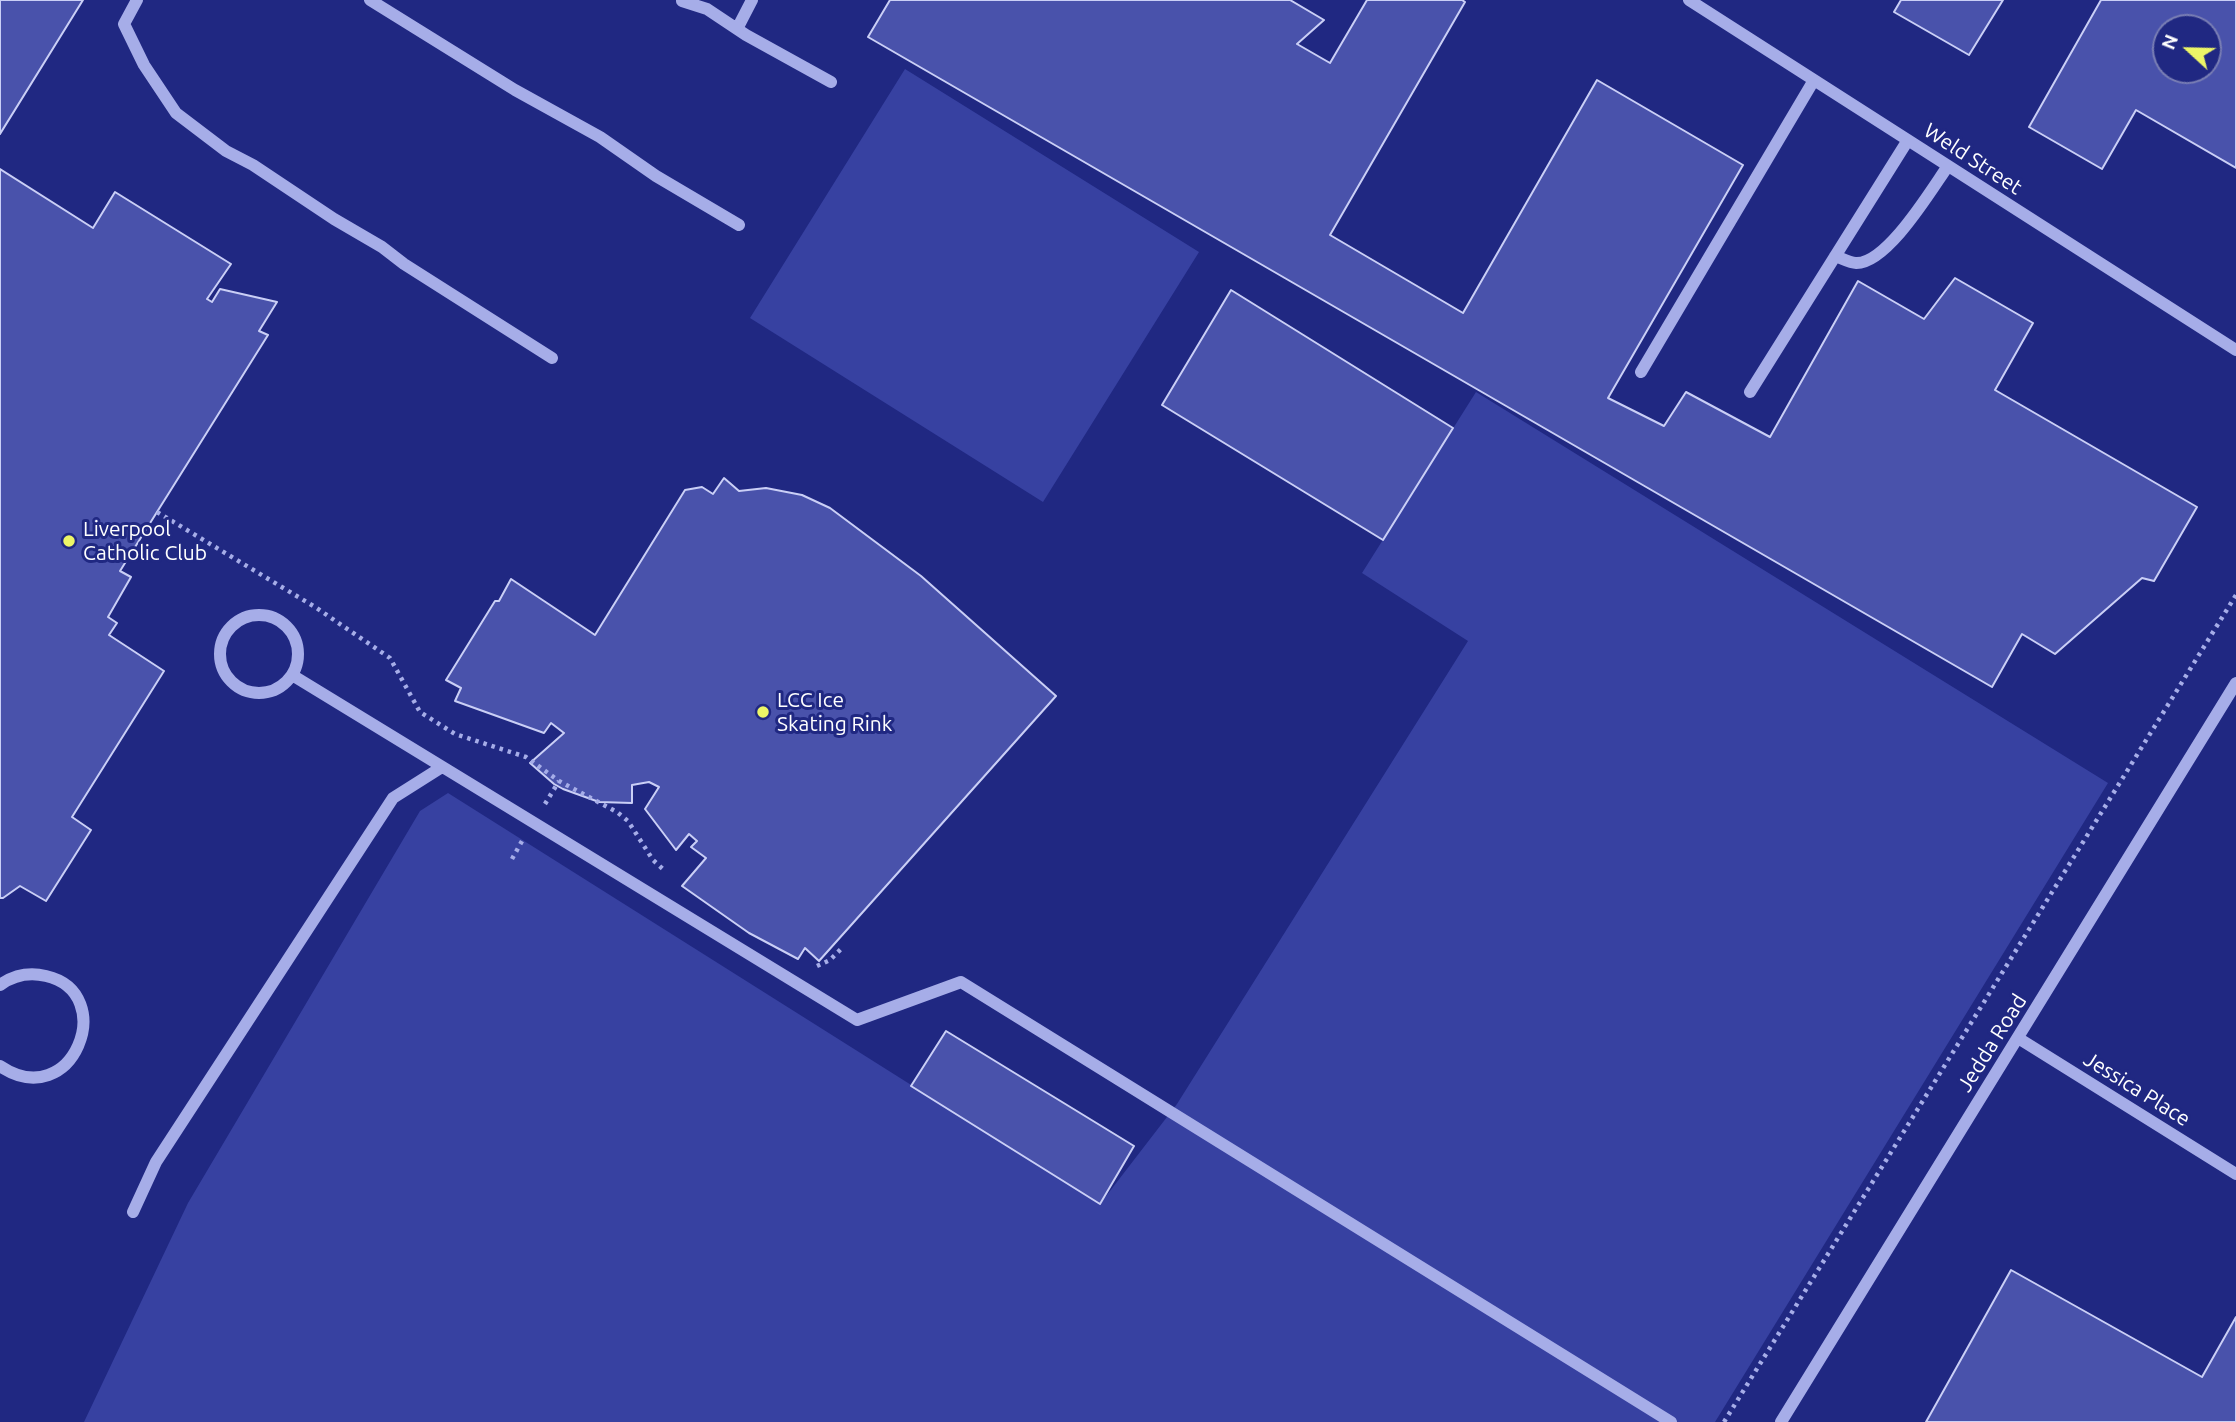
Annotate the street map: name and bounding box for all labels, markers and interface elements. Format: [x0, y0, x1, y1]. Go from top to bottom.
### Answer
north arrow [2152, 14, 2222, 84]
text: N [2157, 31, 2182, 53]
street label: Weld Street [1919, 118, 2027, 200]
place label: Liverpool Catholic Club [83, 516, 207, 566]
marker: Liverpool Catholic Club [61, 533, 77, 549]
place label: LCC Ice Skating Rink [777, 687, 892, 737]
marker: LCC Ice Skating Rink [755, 704, 771, 720]
street label: Jedda Road [1952, 989, 2032, 1097]
street label: Jessica Place [2079, 1046, 2195, 1132]

